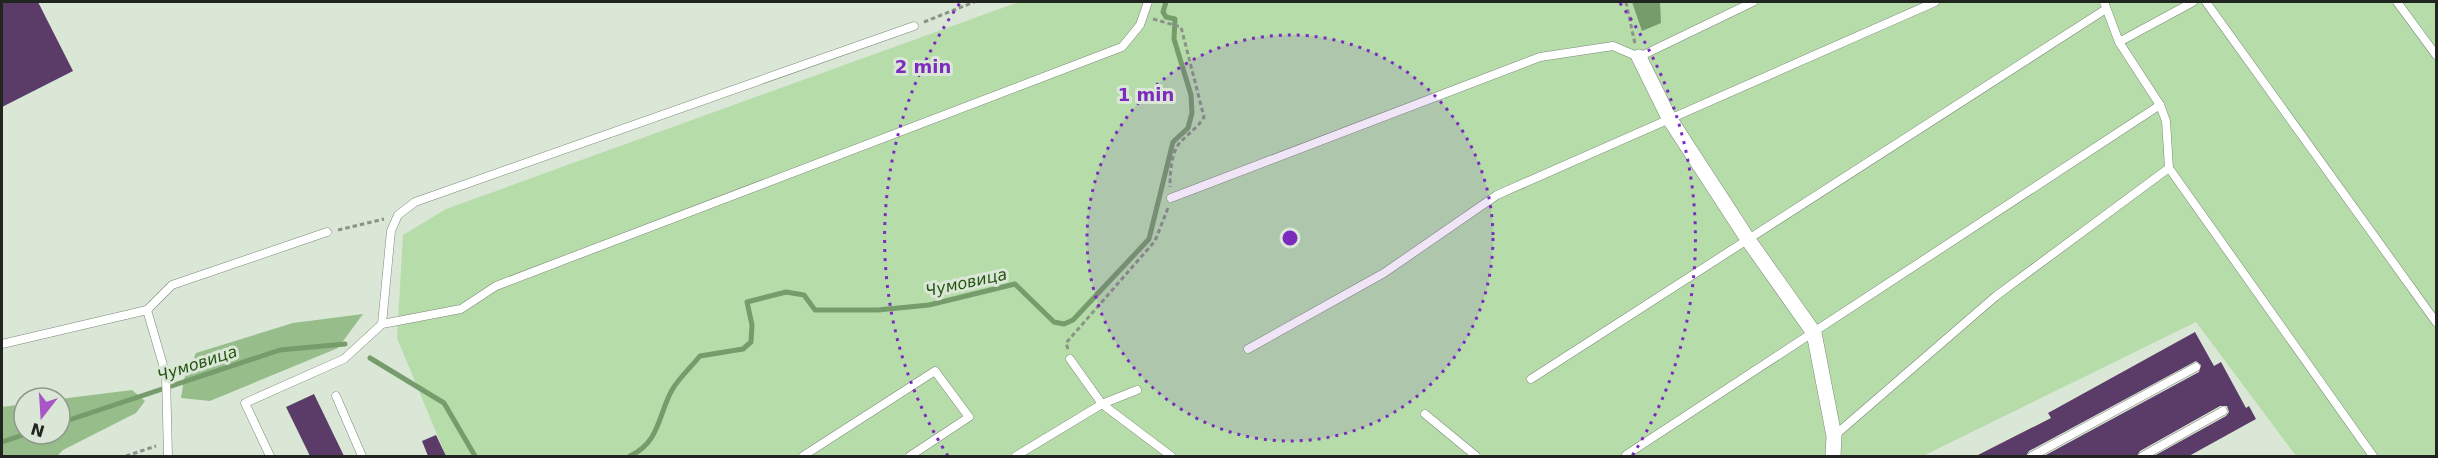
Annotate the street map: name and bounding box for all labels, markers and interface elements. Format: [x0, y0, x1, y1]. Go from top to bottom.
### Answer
text: 2 min [895, 56, 951, 77]
text: 1 min [1118, 84, 1174, 105]
centre of rings [1280, 228, 1300, 248]
water label: Чумовица [924, 265, 1009, 300]
water label: Чумовица [155, 342, 239, 385]
north arrow [12, 386, 72, 446]
text: N [29, 419, 47, 441]

